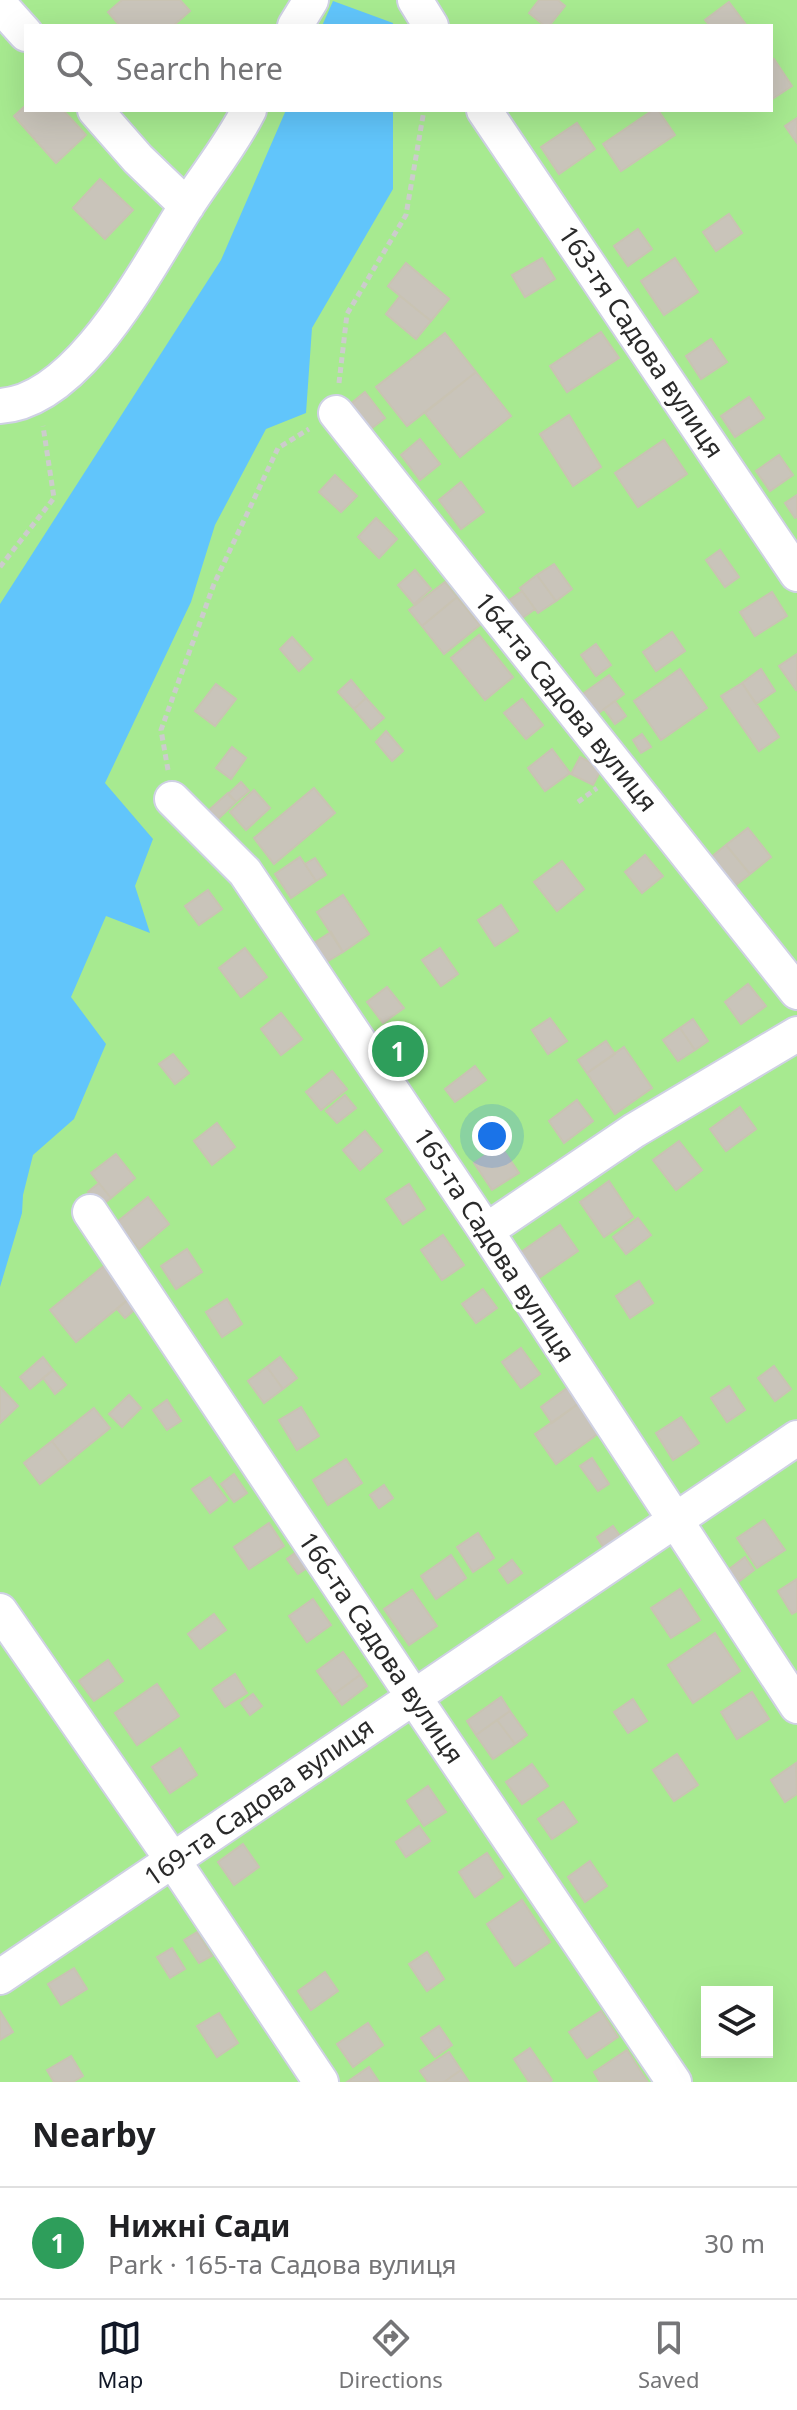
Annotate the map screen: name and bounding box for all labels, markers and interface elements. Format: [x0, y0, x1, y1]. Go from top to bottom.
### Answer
search box [24, 24, 773, 112]
icon: search [52, 46, 96, 90]
text: Search here [116, 48, 283, 89]
street label: 163-тя Садова вулиця [551, 218, 733, 465]
street label: 164-та Садова вулиця [467, 584, 667, 819]
pin: 1 [372, 1021, 424, 1081]
your location [472, 1116, 512, 1156]
street label: 165-та Садова вулиця [405, 1120, 584, 1369]
street label: 166-та Садова вулиця [291, 1524, 473, 1771]
street label: 169-та Садова вулиця [136, 1708, 380, 1894]
map controls [701, 1986, 773, 2058]
button: layers [701, 1986, 773, 2058]
text: Nearby [32, 2111, 156, 2157]
text: Нижні Сади [108, 2205, 291, 2246]
text: 1 [51, 2225, 65, 2261]
text: 30 m [704, 2225, 765, 2261]
text: Park · 165-та Садова вулиця [108, 2246, 457, 2282]
tab: Map [98, 2316, 143, 2394]
tab: Directions [338, 2316, 443, 2394]
tab: Saved [638, 2316, 699, 2394]

